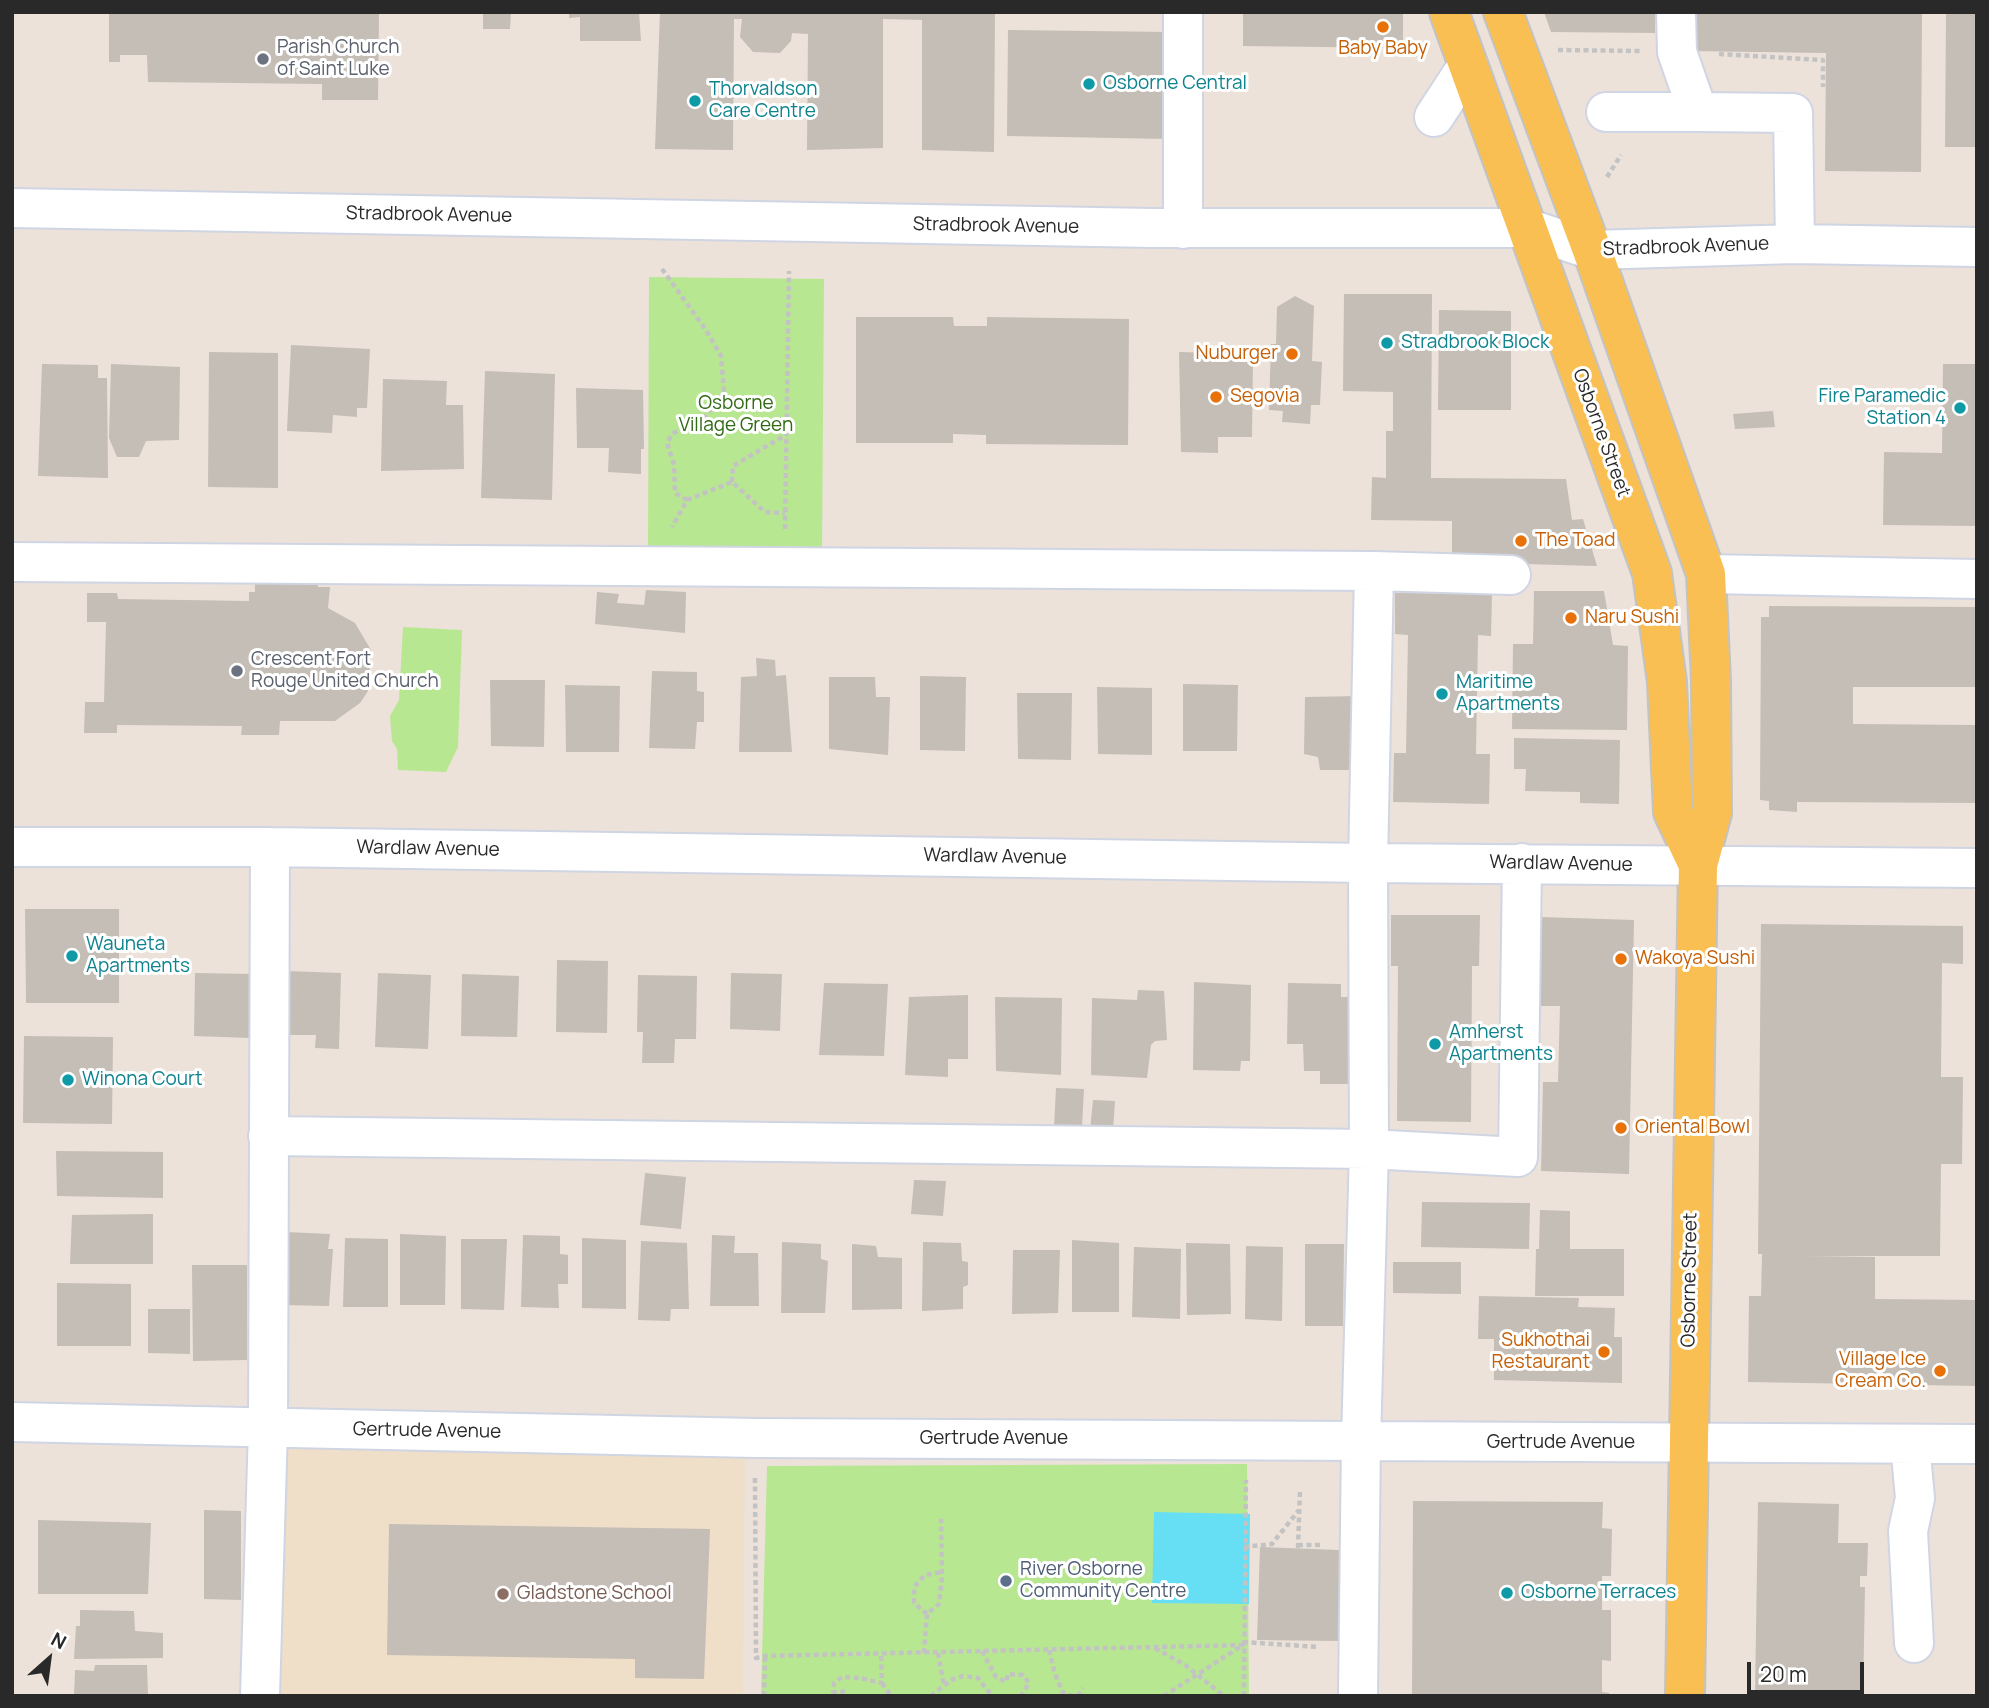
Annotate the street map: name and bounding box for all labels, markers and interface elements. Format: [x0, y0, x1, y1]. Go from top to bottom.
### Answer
marker: Baby Baby [1375, 19, 1391, 35]
place label: Parish Church of Saint Luke [277, 37, 400, 81]
place label: Baby Baby [1338, 38, 1428, 60]
marker: Parish Church of Saint Luke [255, 51, 271, 67]
place label: Osborne Central [1103, 73, 1247, 95]
marker: Osborne Central [1081, 76, 1097, 92]
place label: Thorvaldson Care Centre [709, 79, 818, 123]
marker: Thorvaldson Care Centre [687, 93, 703, 109]
street label: Stradbrook Avenue [346, 202, 512, 228]
street label: Stradbrook Avenue [913, 213, 1079, 239]
street label: Stradbrook Avenue [1603, 233, 1769, 261]
place label: Stradbrook Block [1401, 332, 1549, 354]
marker: Stradbrook Block [1379, 335, 1395, 351]
place label: Nuburger [1196, 343, 1278, 365]
marker: Nuburger [1284, 346, 1300, 362]
street label: Osborne Street [1567, 366, 1635, 500]
place label: Segovia [1230, 386, 1300, 408]
place label: Fire Paramedic Station 4 [1818, 386, 1946, 430]
marker: Segovia [1208, 389, 1224, 405]
park label: Osborne Village Green [679, 393, 793, 437]
marker: Fire Paramedic Station 4 [1952, 400, 1968, 416]
place label: The Toad [1535, 530, 1615, 552]
marker: The Toad [1513, 533, 1529, 549]
place label: Naru Sushi [1585, 607, 1679, 629]
marker: Naru Sushi [1563, 610, 1579, 626]
place label: Crescent Fort Rouge United Church [251, 649, 439, 693]
marker: Crescent Fort Rouge United Church [229, 663, 245, 679]
place label: Maritime Apartments [1456, 672, 1560, 716]
marker: Maritime Apartments [1434, 686, 1450, 702]
street label: Wardlaw Avenue [356, 836, 500, 862]
street label: Wardlaw Avenue [923, 844, 1067, 870]
street label: Wardlaw Avenue [1489, 851, 1633, 877]
place label: Wauneta Apartments [86, 934, 190, 978]
marker: Wauneta Apartments [64, 948, 80, 964]
place label: Wakoya Sushi [1635, 948, 1755, 970]
marker: Wakoya Sushi [1613, 951, 1629, 967]
place label: Amherst Apartments [1449, 1022, 1553, 1066]
marker: Amherst Apartments [1427, 1036, 1443, 1052]
place label: Winona Court [82, 1069, 203, 1091]
marker: Winona Court [60, 1072, 76, 1088]
place label: Oriental Bowl [1635, 1117, 1750, 1139]
marker: Oriental Bowl [1613, 1120, 1629, 1136]
street label: Osborne Street [1677, 1212, 1703, 1348]
place label: Sukhothai Restaurant [1492, 1330, 1590, 1374]
marker: Sukhothai Restaurant [1596, 1344, 1612, 1360]
place label: Village Ice Cream Co. [1835, 1349, 1926, 1393]
marker: Village Ice Cream Co. [1932, 1363, 1948, 1379]
street label: Gertrude Avenue [353, 1418, 501, 1444]
street label: Gertrude Avenue [920, 1428, 1068, 1450]
street label: Gertrude Avenue [1487, 1432, 1635, 1454]
place label: River Osborne Community Centre [1020, 1559, 1186, 1603]
marker: River Osborne Community Centre [998, 1573, 1014, 1589]
place label: Osborne Terraces [1521, 1582, 1676, 1604]
place label: Gladstone School [517, 1583, 672, 1605]
marker: Osborne Terraces [1499, 1585, 1515, 1601]
marker: Gladstone School [495, 1586, 511, 1602]
north arrow [14, 1624, 84, 1694]
text: N [47, 1626, 71, 1655]
scale bar [1751, 1648, 1868, 1692]
text: 20 m [1760, 1660, 1807, 1688]

